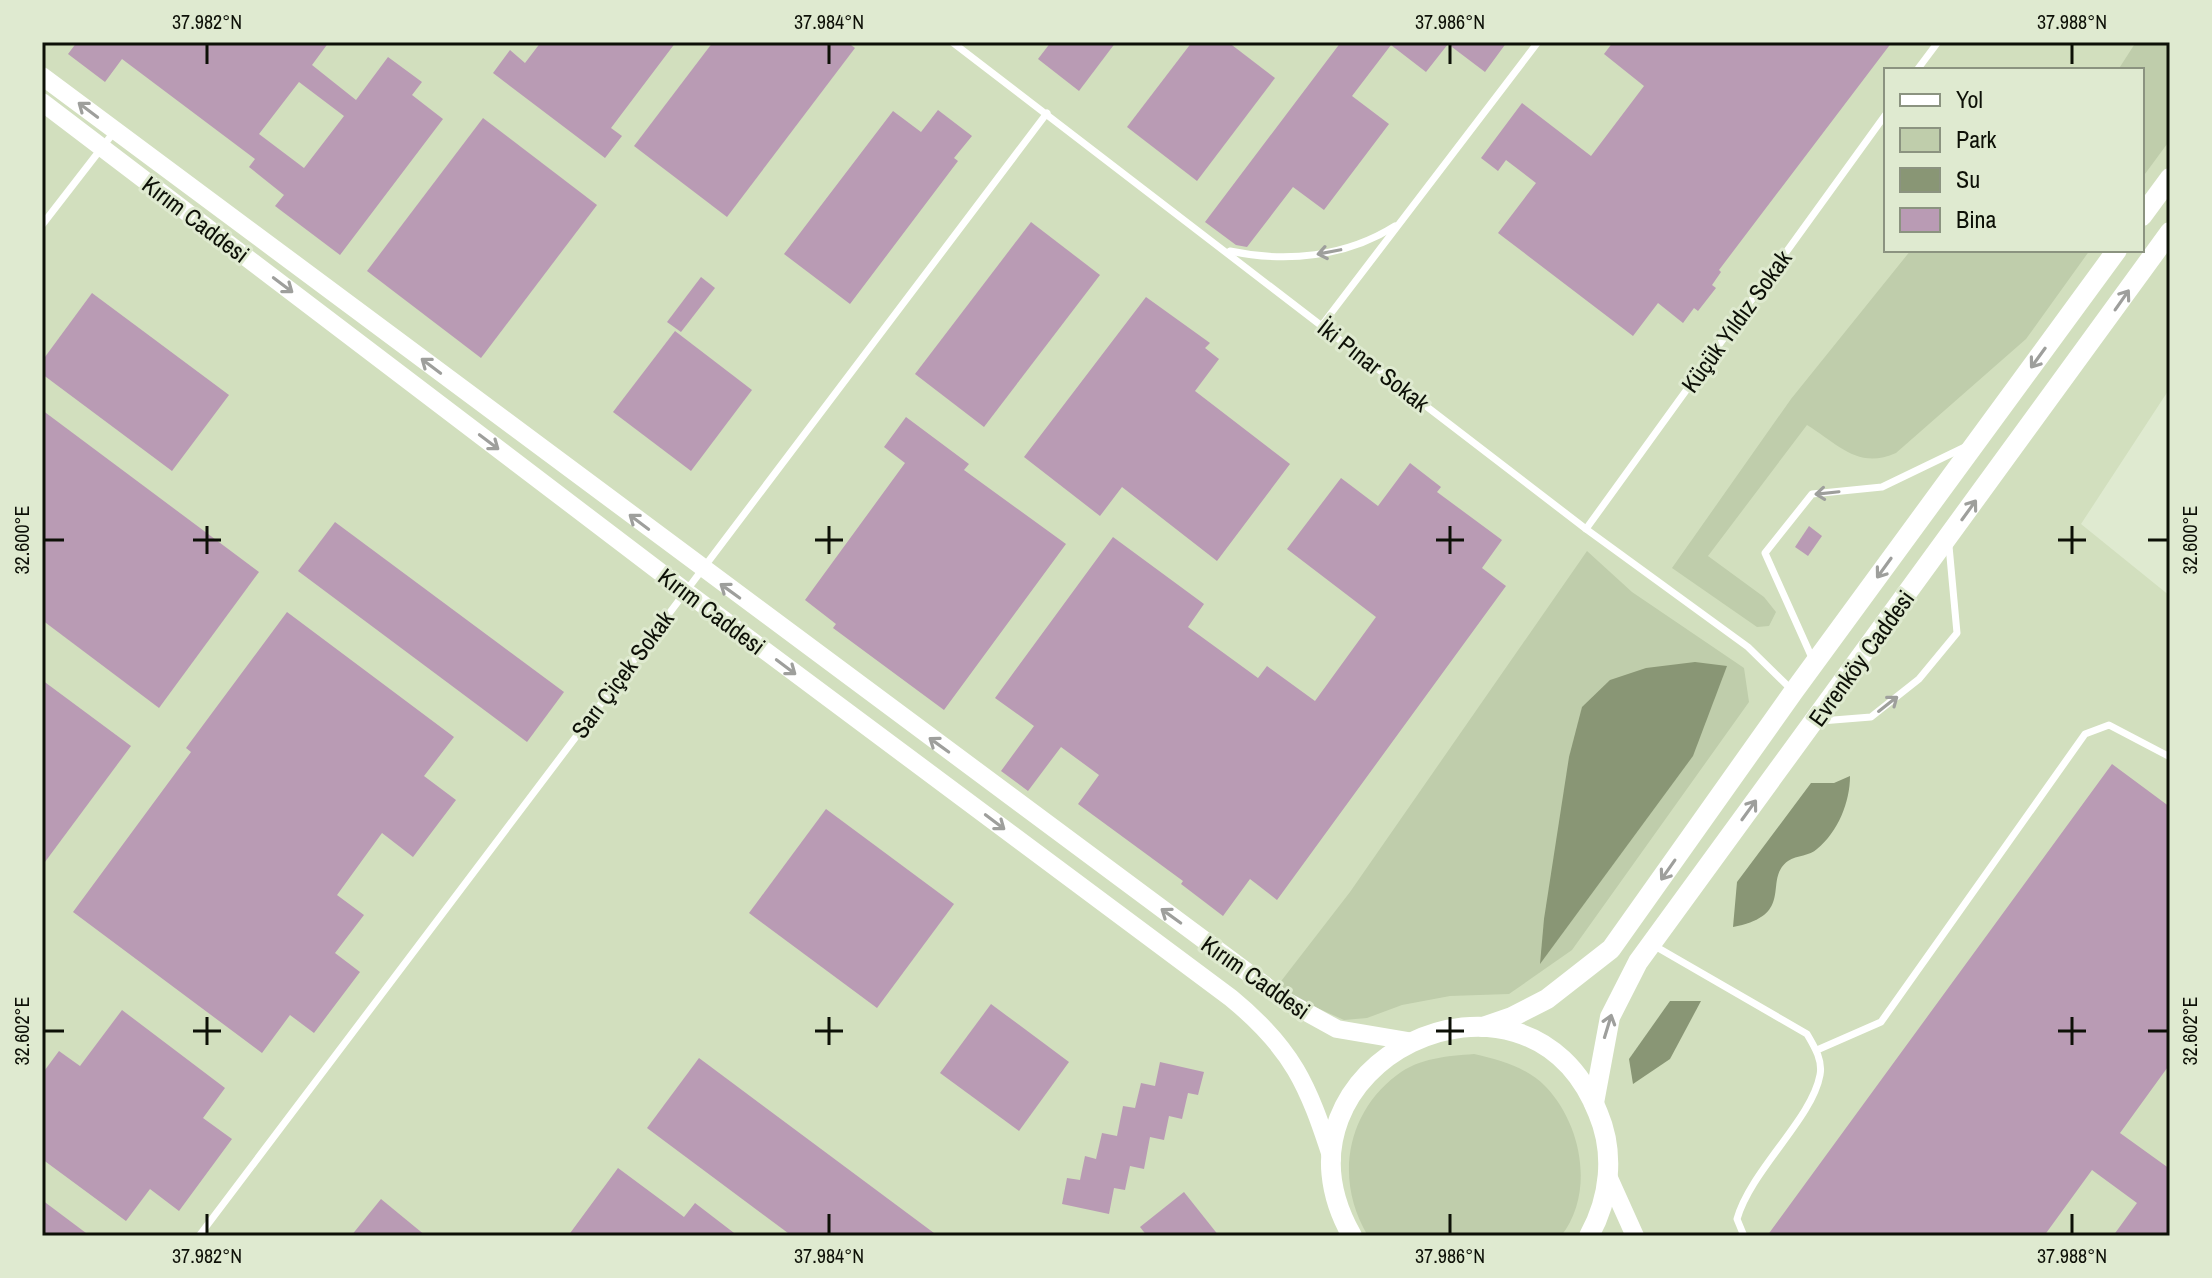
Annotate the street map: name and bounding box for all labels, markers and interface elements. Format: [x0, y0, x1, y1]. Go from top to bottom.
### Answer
text: 37.982°N [172, 8, 242, 35]
text: 37.984°N [794, 8, 864, 35]
text: 37.986°N [1415, 8, 1485, 35]
text: 37.988°N [2037, 8, 2107, 35]
legend [1884, 68, 2144, 252]
text: Yol [1956, 83, 1983, 115]
one-way arrow [78, 101, 99, 118]
text: Park [1956, 123, 1997, 155]
text: Su [1956, 163, 1980, 195]
street label: Kırım Caddesi [136, 168, 256, 270]
text: Bina [1956, 203, 1997, 235]
street label: Küçük Yıldız Sokak [1674, 243, 1799, 399]
one-way arrow [1317, 245, 1342, 260]
one-way arrow [271, 276, 293, 293]
one-way arrow [2114, 289, 2131, 311]
street label: İki Pınar Sokak [1312, 311, 1437, 419]
one-way arrow [2030, 347, 2047, 368]
one-way arrow [420, 358, 442, 375]
one-way arrow [478, 434, 500, 451]
one-way arrow [1814, 485, 1841, 500]
one-way arrow [1961, 500, 1978, 521]
text: 32.600°E [8, 505, 35, 575]
text: 32.600°E [2176, 505, 2203, 575]
one-way arrow [628, 514, 650, 531]
one-way arrow [1876, 556, 1892, 578]
street label: Kırım Caddesi [652, 560, 772, 662]
one-way arrow [720, 582, 741, 599]
street label: Evrenköy Caddesi [1801, 584, 1921, 732]
street label: Sarı Çiçek Sokak [563, 604, 681, 744]
one-way arrow [775, 658, 797, 675]
one-way arrow [1877, 695, 1898, 713]
one-way arrow [929, 737, 951, 753]
one-way arrow [1740, 800, 1757, 821]
one-way arrow [984, 813, 1005, 830]
one-way arrow [1660, 859, 1676, 881]
one-way arrow [1161, 908, 1182, 925]
street label: Kırım Caddesi [1195, 928, 1317, 1026]
text: 32.602°E [8, 996, 35, 1066]
text: 32.602°E [2176, 996, 2203, 1066]
one-way arrow [1601, 1014, 1616, 1040]
text: 37.982°N [172, 1242, 242, 1269]
text: 37.984°N [794, 1242, 864, 1269]
text: 37.986°N [1415, 1242, 1485, 1269]
text: 37.988°N [2037, 1242, 2107, 1269]

